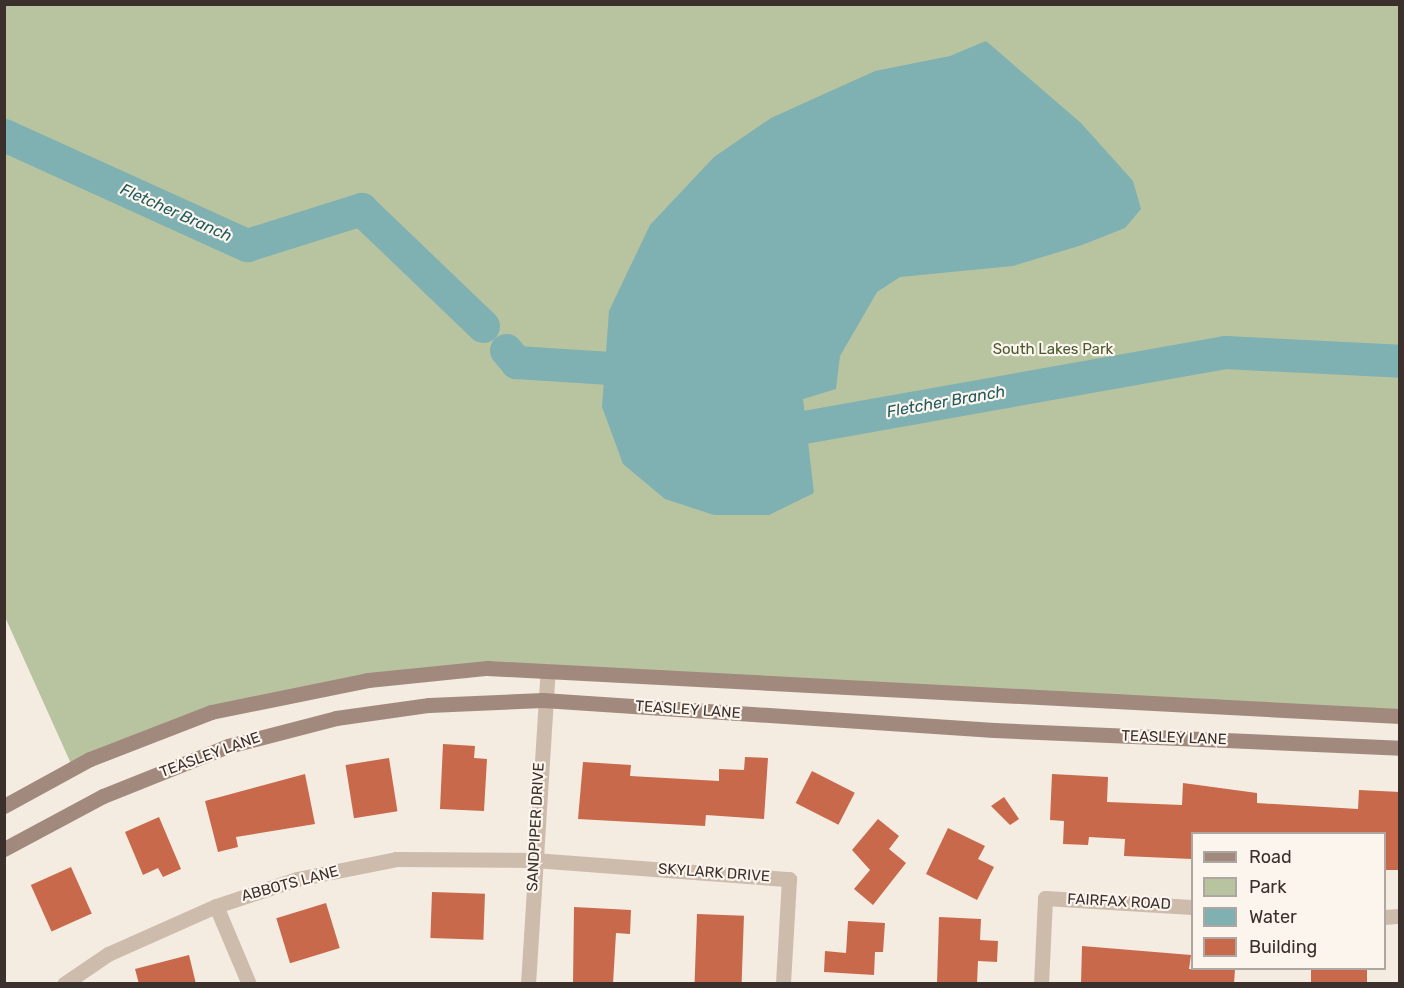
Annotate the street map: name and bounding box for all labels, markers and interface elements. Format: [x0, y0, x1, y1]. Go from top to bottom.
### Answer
water label: Fletcher Branch [117, 180, 235, 246]
park label: South Lakes Park [993, 341, 1113, 359]
water label: Fletcher Branch [885, 382, 1007, 422]
street label: TEASLEY LANE [635, 697, 741, 723]
street label: TEASLEY LANE [1121, 727, 1227, 749]
street label: TEASLEY LANE [157, 728, 263, 782]
street label: SANDPIPER DRIVE [524, 762, 548, 892]
legend [1191, 832, 1386, 970]
text: Road [1249, 846, 1292, 868]
street label: SKYLARK DRIVE [657, 860, 771, 886]
street label: ABBOTS LANE [240, 862, 340, 906]
text: Park [1249, 876, 1286, 898]
street label: FAIRFAX ROAD [1067, 890, 1171, 914]
text: Water [1249, 906, 1297, 928]
text: Building [1249, 936, 1317, 958]

